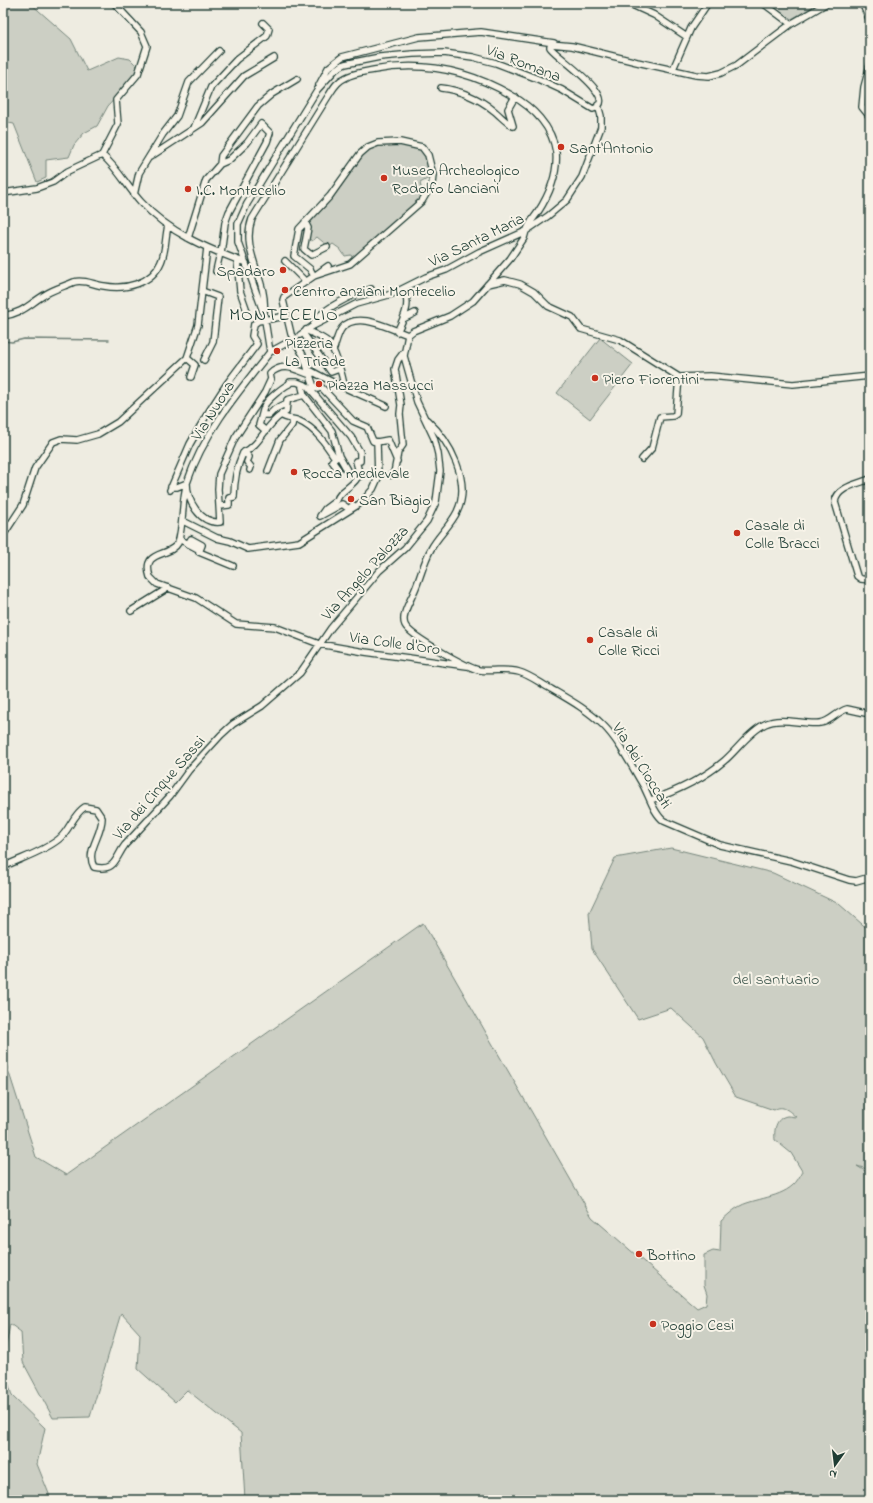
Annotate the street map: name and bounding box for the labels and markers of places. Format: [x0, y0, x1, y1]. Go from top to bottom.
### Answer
place label: Sant'Antonio [569, 137, 653, 161]
marker: Sant'Antonio [556, 142, 566, 152]
place label: Museo Archeologico Rodolfo Lanciani [392, 159, 520, 201]
marker: Museo Archeologico Rodolfo Lanciani [379, 173, 389, 183]
place label: I.C. Montecelio [196, 179, 286, 203]
marker: I.C. Montecelio [183, 184, 193, 194]
place label: Spadaro [216, 260, 275, 284]
marker: Spadaro [278, 265, 288, 275]
place label: Centro anziani Montecelio [293, 280, 456, 304]
marker: Centro anziani Montecelio [280, 285, 290, 295]
place label: Pizzeria La Triade [285, 332, 346, 374]
marker: Pizzeria La Triade [272, 346, 282, 356]
place label: Piero Fiorentini [603, 368, 699, 392]
marker: Piero Fiorentini [590, 373, 600, 383]
place label: Piazza Massucci [327, 374, 434, 398]
marker: Piazza Massucci [314, 379, 324, 389]
place label: Rocca medievale [302, 462, 410, 486]
marker: Rocca medievale [289, 467, 299, 477]
place label: San Biagio [359, 489, 431, 513]
marker: San Biagio [346, 494, 356, 504]
place label: Casale di Colle Bracci [745, 514, 820, 556]
marker: Casale di Colle Bracci [732, 528, 742, 538]
place label: Casale di Colle Ricci [598, 621, 660, 663]
marker: Casale di Colle Ricci [585, 635, 595, 645]
place label: Bottino [646, 1244, 696, 1268]
marker: Bottino [634, 1249, 644, 1259]
place label: Poggio Cesi [661, 1314, 734, 1338]
marker: Poggio Cesi [648, 1319, 658, 1329]

